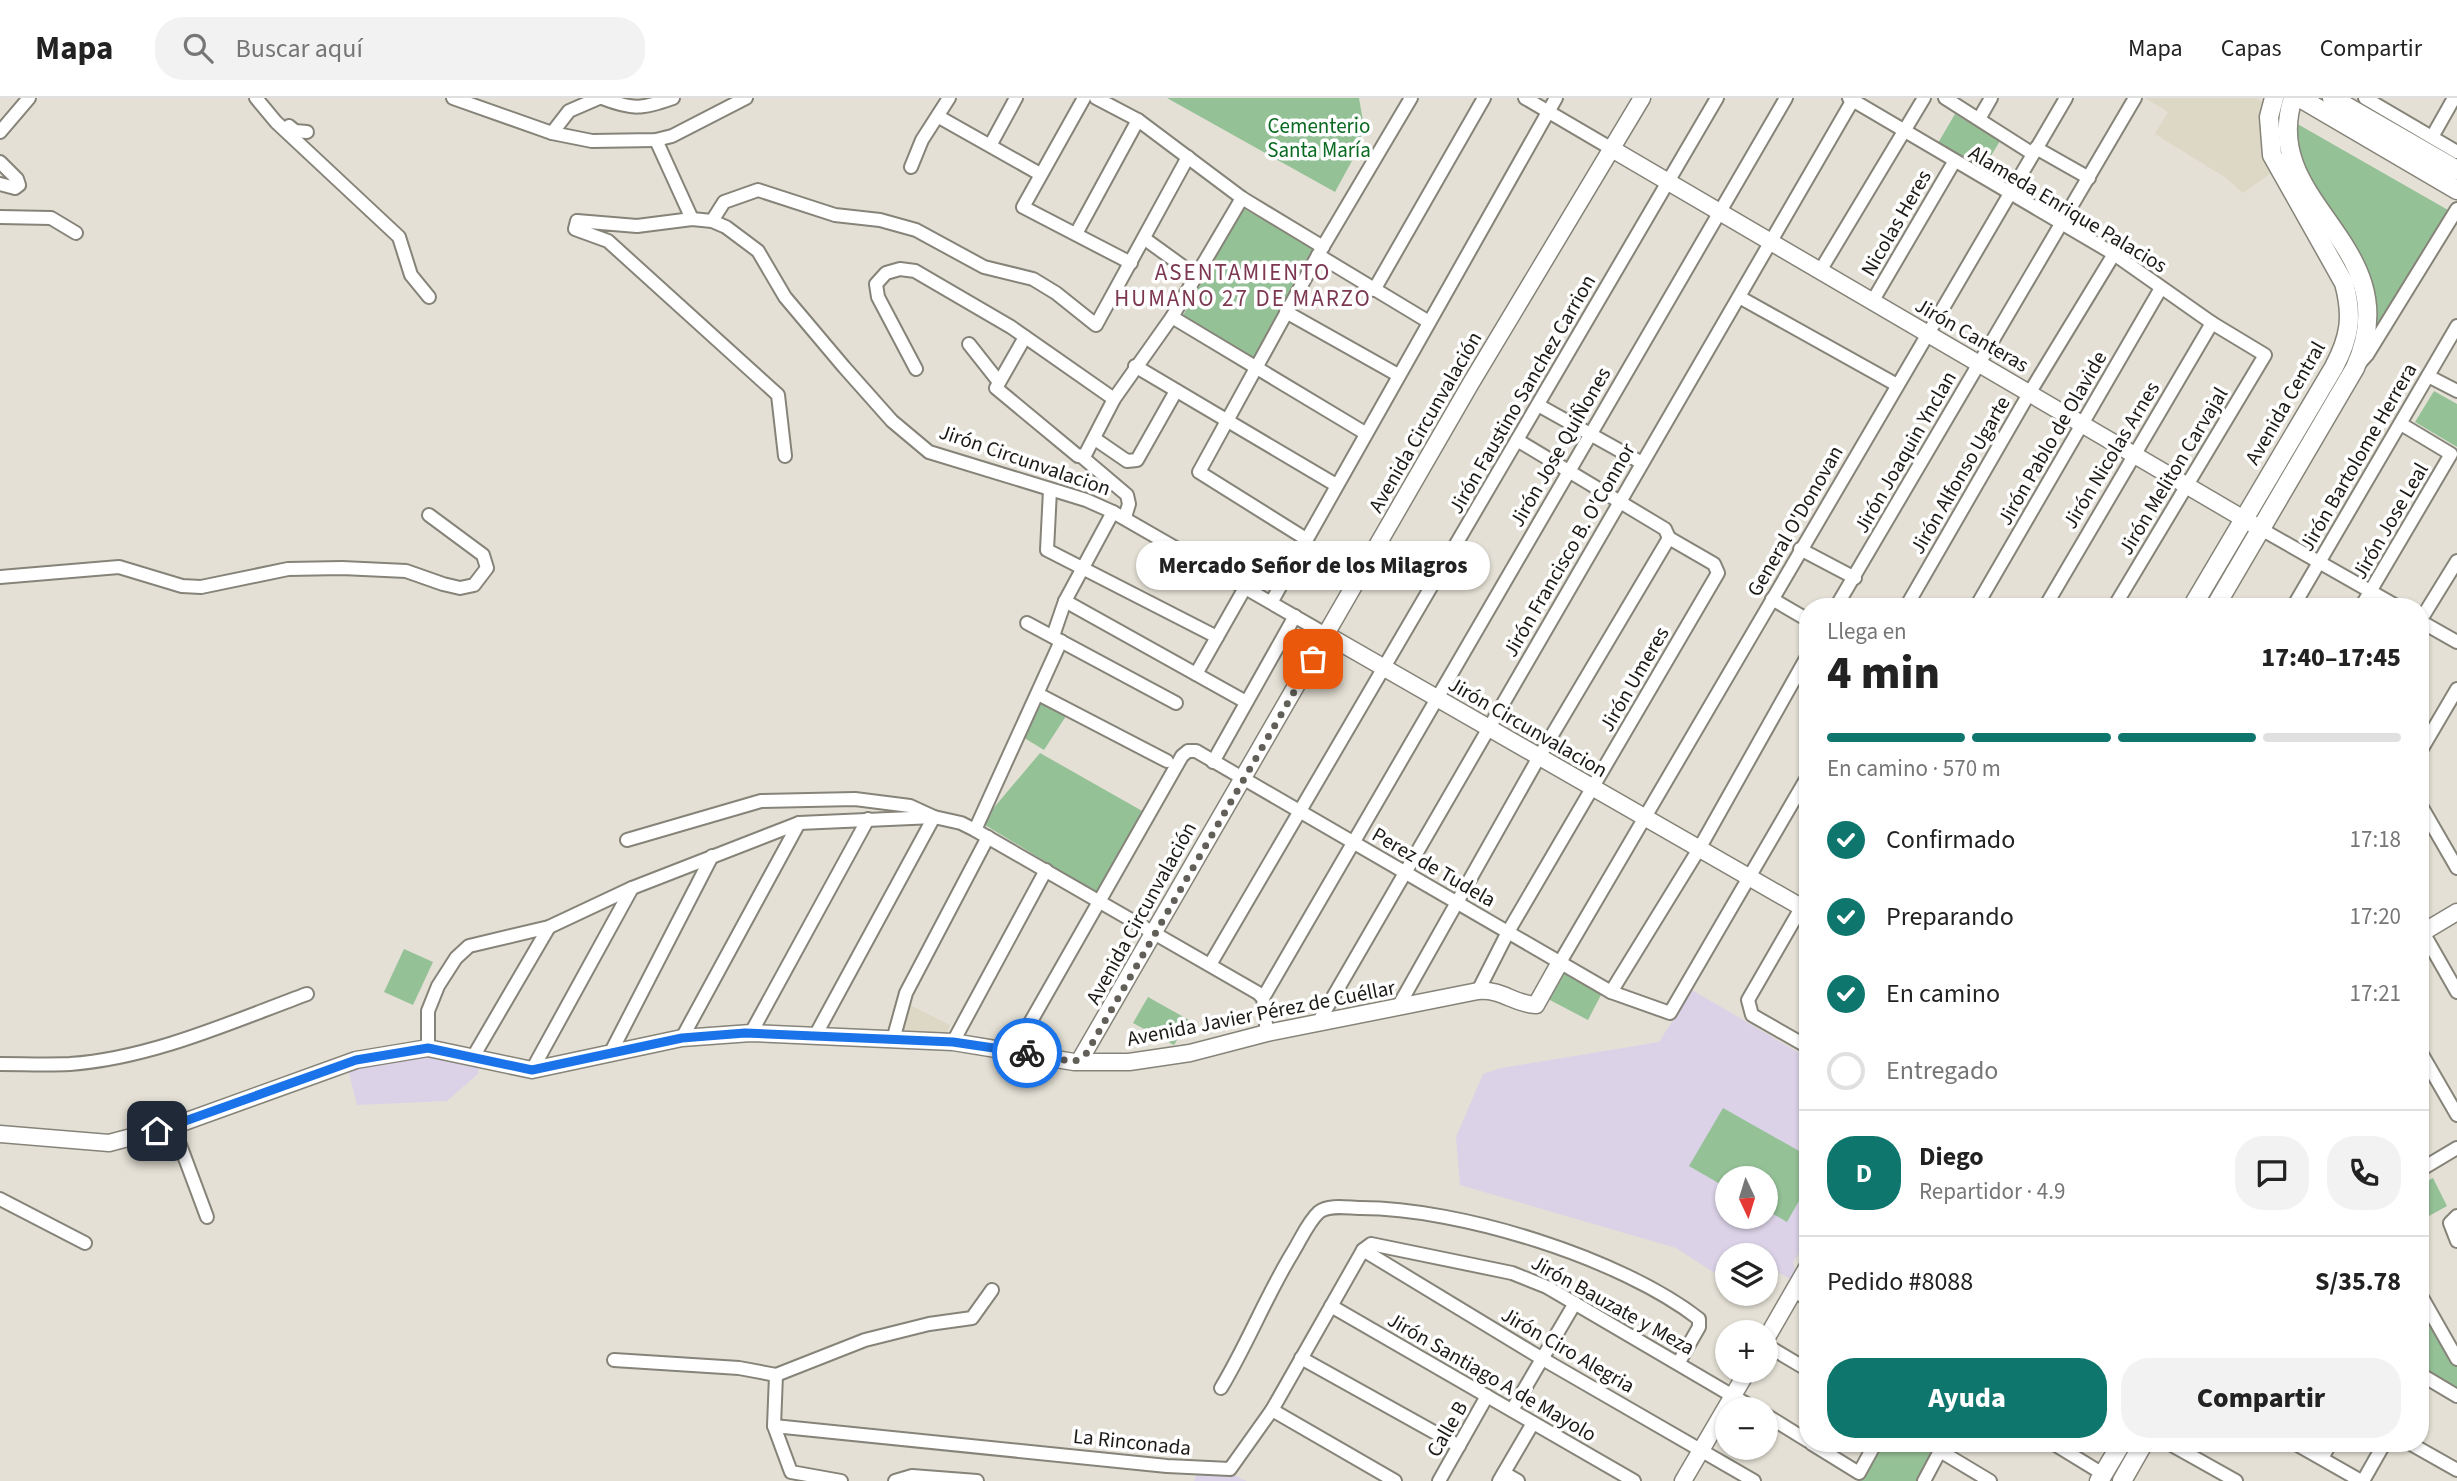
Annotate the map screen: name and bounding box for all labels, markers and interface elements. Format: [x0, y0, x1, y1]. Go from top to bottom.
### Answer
search box [155, 17, 645, 80]
text: Mapa [35, 25, 113, 72]
icon: search [179, 29, 217, 67]
text: Buscar aquí [235, 30, 363, 67]
text: Mapa [2128, 31, 2183, 66]
text: Capas [2221, 31, 2282, 66]
text: Compartir [2320, 31, 2422, 66]
park label: Cementerio Santa María [1267, 111, 1371, 165]
street label: Alameda Enrique Palacios [1963, 138, 2173, 280]
street label: Nicolas Heres [1853, 164, 1939, 282]
district label: ASENTAMIENTO HUMANO 27 DE MARZO [1114, 256, 1372, 315]
street label: Jirón Faustino Sanchez Carrion [1441, 269, 1603, 519]
street label: Jirón Canteras [1910, 290, 2035, 380]
street label: Avenida Circunvalación [1361, 326, 1489, 518]
street label: Avenida Central [2237, 336, 2333, 470]
street label: Jirón Pablo de Olavide [1990, 345, 2114, 531]
street label: Jirón Bartolome Herrera [2292, 357, 2424, 557]
street label: Jirón Jose QuiÑones [1502, 361, 1618, 533]
street label: Jirón Joaquin Ynclan [1846, 365, 1964, 539]
street label: Jirón Nicolas Arnes [2055, 376, 2167, 534]
street label: Jirón Meliton Carvajal [2111, 381, 2235, 561]
street label: Jirón Alfonso Ugarte [1903, 390, 2017, 560]
street label: Jirón Circunvalacion [935, 417, 1115, 503]
street label: Jirón Francisco B. O'Connor [1495, 437, 1643, 662]
street label: General O'Donovan [1740, 440, 1850, 602]
street label: Jirón Jose Leal [2344, 457, 2436, 585]
callout: Mercado Señor de los Milagros [1136, 540, 1490, 589]
text: Mercado Señor de los Milagros [1158, 549, 1468, 582]
text: Llega en [1827, 615, 1907, 648]
street label: Jirón Umeres [1592, 621, 1676, 737]
pin [1283, 629, 1343, 689]
text: 17:40–17:45 [2261, 639, 2401, 676]
icon: bag [1294, 640, 1332, 678]
text: 4 min [1827, 641, 1940, 706]
street label: Jirón Circunvalacion [1443, 669, 1613, 785]
text: En camino · 570 m [1827, 752, 2001, 785]
street label: Avenida Circunvalación [1078, 816, 1204, 1010]
street label: Perez de Tudela [1367, 819, 1501, 915]
icon: check [1827, 821, 1865, 859]
text: Confirmado [1886, 821, 2015, 858]
text: 17:18 [2350, 823, 2401, 856]
icon: check [1827, 898, 1865, 936]
text: Preparando [1886, 898, 2014, 935]
text: 17:20 [2350, 900, 2401, 933]
street label: Avenida Javier Pérez de Cuéllar [1124, 972, 1399, 1054]
icon: check [1827, 975, 1865, 1013]
text: En camino [1886, 975, 2000, 1012]
text: 17:21 [2350, 977, 2401, 1010]
courier [992, 1018, 1062, 1088]
icon: bike [1008, 1034, 1046, 1072]
text: Entregado [1886, 1052, 1998, 1089]
pin [127, 1101, 187, 1161]
icon: home [138, 1112, 176, 1150]
button: chat [2235, 1136, 2309, 1210]
button: phone [2327, 1136, 2401, 1210]
text: Diego [1919, 1138, 1984, 1175]
text: D [1856, 1155, 1872, 1192]
north arrow [1715, 1166, 1778, 1228]
map controls [1715, 1166, 1778, 1460]
text: Repartidor · 4.9 [1919, 1175, 2065, 1208]
button: layers [1715, 1243, 1778, 1306]
street label: Jirón Bauzate y Meza [1526, 1248, 1700, 1362]
text: Pedido #8088 [1827, 1263, 1973, 1300]
text: S/35.78 [2315, 1263, 2401, 1300]
street label: Jirón Ciro Alegria [1496, 1300, 1640, 1400]
street label: Jirón Santiago A de Mayolo [1382, 1305, 1602, 1449]
button: + [1715, 1320, 1778, 1383]
button: Ayuda [1827, 1358, 2107, 1438]
button: Compartir [2121, 1358, 2401, 1438]
street label: Calle B [1419, 1395, 1475, 1463]
button: − [1715, 1397, 1778, 1460]
street label: La Rinconada [1072, 1421, 1192, 1463]

